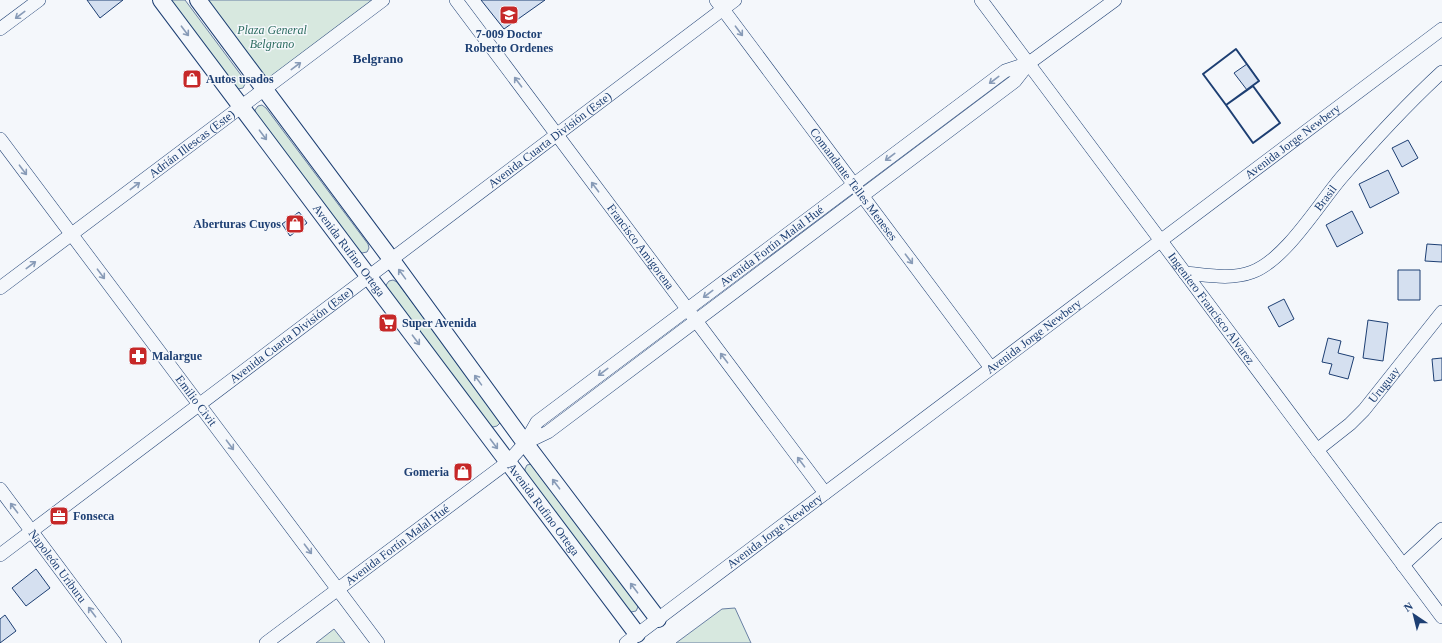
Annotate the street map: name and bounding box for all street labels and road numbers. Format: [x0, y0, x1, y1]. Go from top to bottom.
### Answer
street label: Avenida Cuarta División (Este) [485, 89, 614, 191]
street label: Avenida Jorge Newbery [1242, 101, 1343, 182]
street label: Adrián Illescas (Este) [146, 107, 238, 181]
street label: Comandante Telles Meneses [807, 125, 900, 244]
street label: Brasil [1311, 182, 1340, 214]
street label: Avenida Rufino Ortega [310, 201, 388, 300]
street label: Francisco Amigorena [604, 201, 677, 293]
street label: Avenida Fortín Malal Hué [717, 203, 826, 289]
street label: Ingeniero Francisco Alvarez [1165, 250, 1258, 367]
street label: Avenida Cuarta División (Este) [227, 284, 356, 386]
street label: Avenida Jorge Newbery [983, 296, 1084, 377]
street label: Uruguay [1365, 364, 1403, 406]
street label: Emilio Civit [173, 372, 220, 429]
street label: Avenida Rufino Ortega [504, 460, 583, 559]
street label: Avenida Jorge Newbery [724, 491, 825, 572]
street label: Avenida Fortín Malal Hué [343, 501, 452, 588]
street label: Napoleón Uriburu [26, 527, 89, 605]

